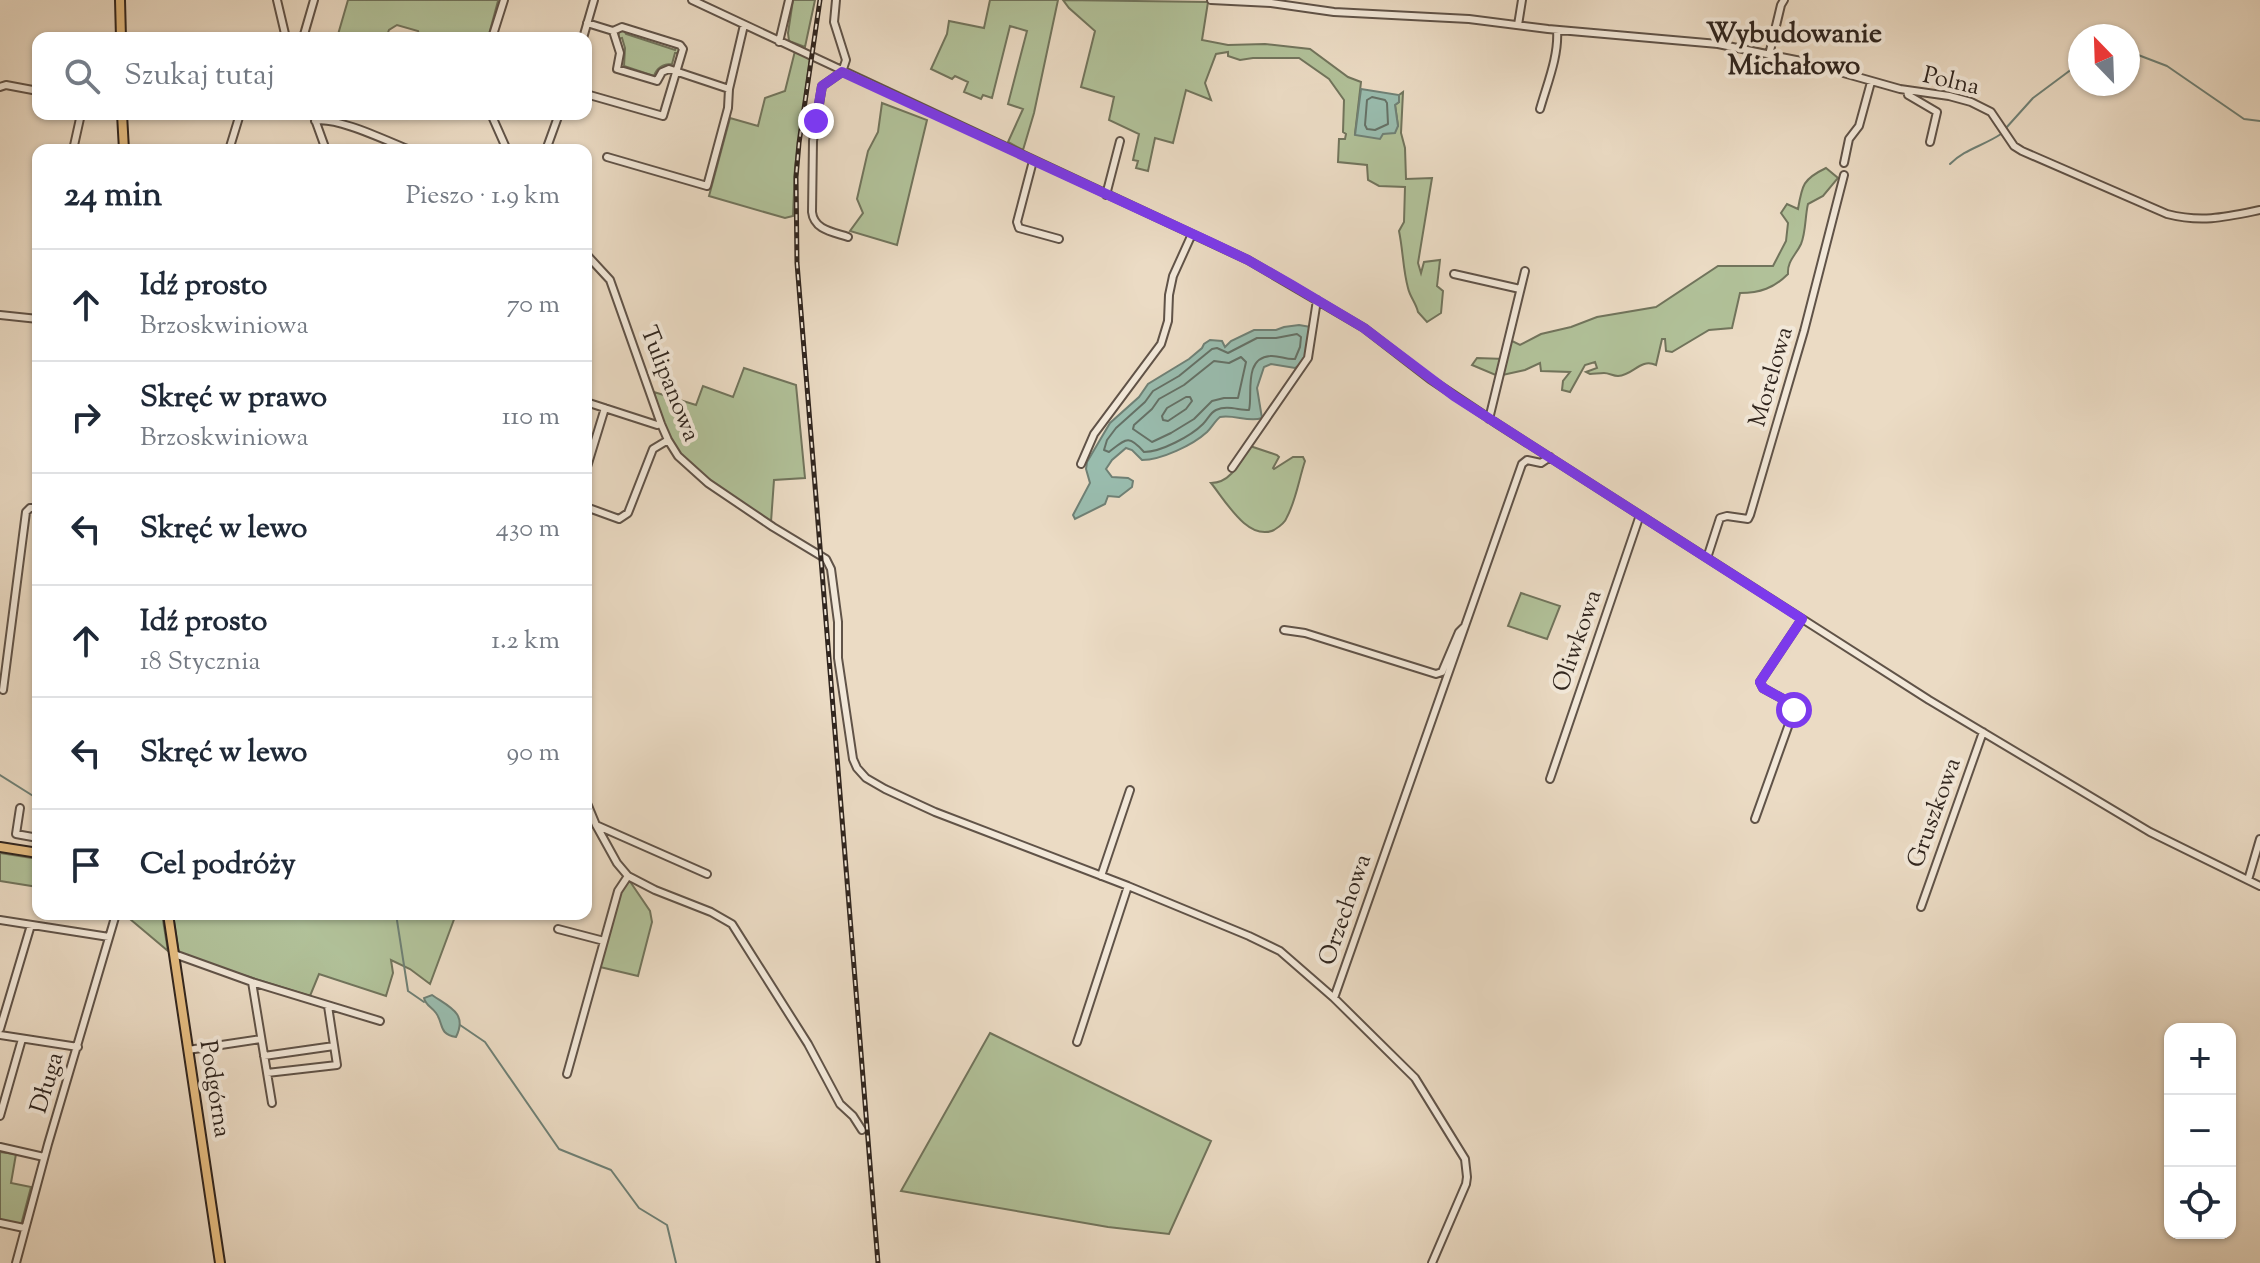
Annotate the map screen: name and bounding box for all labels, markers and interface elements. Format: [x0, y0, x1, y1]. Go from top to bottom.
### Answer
district label: Wybudowanie Michałowo [1706, 15, 1882, 87]
north arrow [2068, 24, 2140, 96]
search box [32, 32, 592, 120]
icon: search [60, 54, 104, 98]
text: Szukaj tutaj [124, 55, 275, 98]
street label: Polna [1919, 59, 1983, 105]
route end [798, 103, 834, 139]
text: 24 min [64, 172, 162, 221]
text: Pieszo · 1.9 km [406, 178, 560, 215]
text: Idź prosto [140, 265, 267, 308]
icon: ahead [64, 283, 108, 327]
text: 70 m [507, 287, 560, 324]
text: Brzoskwiniowa [140, 308, 308, 345]
street label: Tulipanowa [630, 321, 708, 447]
street label: Morelowa [1741, 323, 1803, 431]
text: Skręć w prawo [140, 377, 327, 420]
icon: right [64, 395, 108, 439]
text: 110 m [502, 399, 560, 436]
text: Brzoskwiniowa [140, 420, 308, 457]
icon: left [64, 507, 108, 551]
text: Skręć w lewo [140, 508, 307, 551]
text: 430 m [496, 511, 560, 548]
street label: Oliwkowa [1545, 585, 1611, 697]
text: Idź prosto [140, 601, 267, 644]
icon: ahead [64, 619, 108, 663]
text: 1.2 km [491, 623, 560, 660]
text: 18 Stycznia [140, 644, 261, 681]
route start [1776, 692, 1812, 728]
icon: left [64, 731, 108, 775]
text: Skręć w lewo [140, 732, 307, 775]
text: 90 m [507, 735, 560, 772]
street label: Gruszkowa [1899, 753, 1971, 873]
icon: arrive [64, 843, 108, 887]
text: Cel podróży [140, 844, 296, 887]
street label: Orzechowa [1311, 850, 1381, 970]
map controls [2164, 1023, 2236, 1239]
button: + [2164, 1023, 2236, 1095]
street label: Podgórna [190, 1038, 238, 1140]
street label: Długa [23, 1048, 73, 1118]
button: − [2164, 1095, 2236, 1167]
button: locate [2164, 1167, 2236, 1239]

